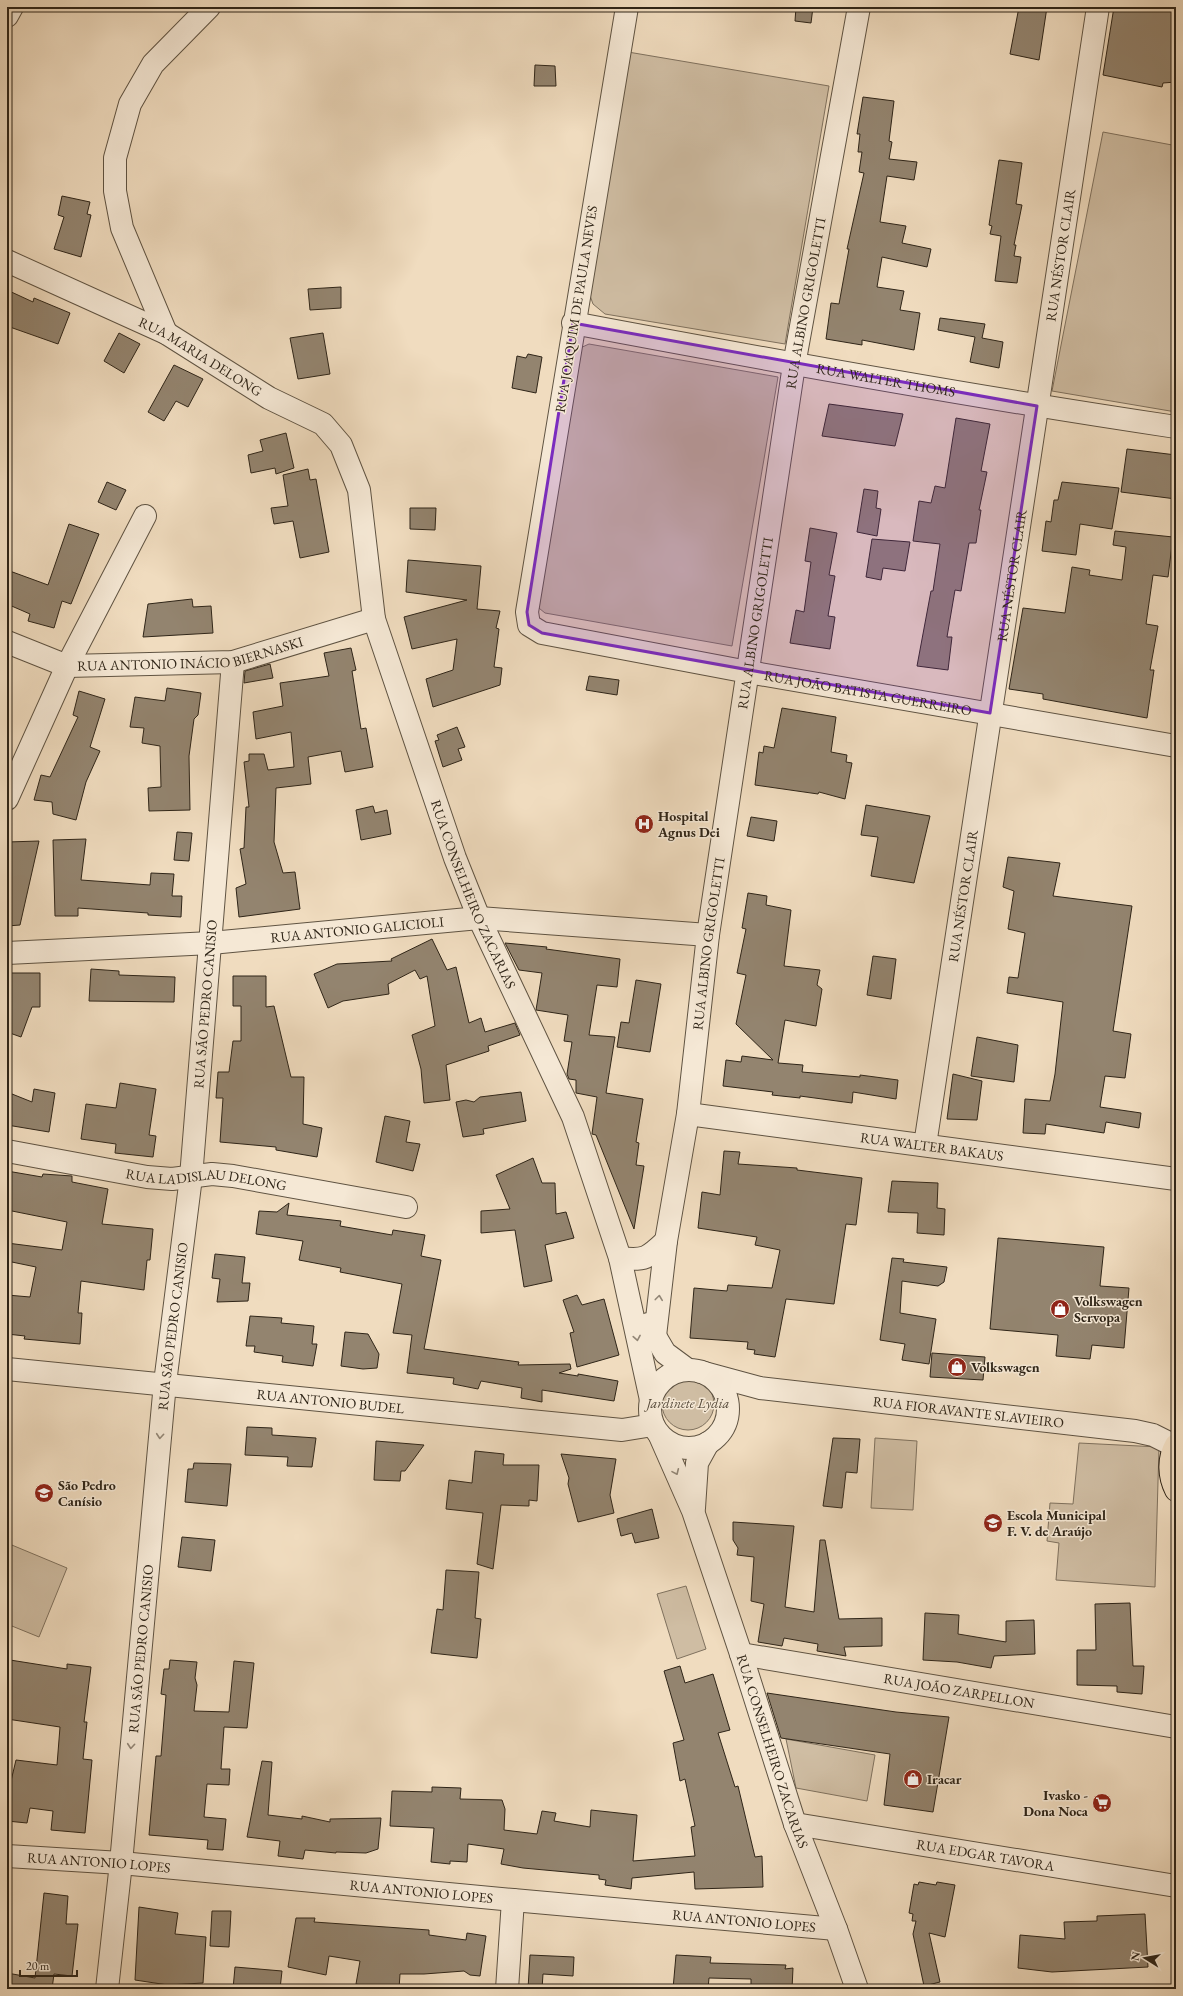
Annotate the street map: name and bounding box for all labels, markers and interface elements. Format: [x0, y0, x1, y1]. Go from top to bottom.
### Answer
street label: RUA NÉSTOR CLAIR [1041, 187, 1079, 323]
street label: RUA JOAQUIM DE PAULA NEVES [551, 204, 601, 414]
street label: RUA ALBINO GRIGOLETTI [782, 216, 830, 390]
street label: RUA MARIA DELONG [136, 313, 266, 400]
street label: RUA WALTER THOMS [815, 359, 957, 401]
street label: RUA NÉSTOR CLAIR [993, 507, 1031, 643]
street label: RUA ALBINO GRIGOLETTI [733, 536, 777, 710]
street label: RUA ANTONIO INÁCIO BIERNASKI [77, 632, 305, 675]
street label: RUA JOÃO BATISTA GUERREIRO [763, 666, 973, 720]
street label: RUA CONSELHEIRO ZACARIAS [427, 797, 520, 992]
place label: Hospital Agnus Dei [657, 807, 720, 841]
hospital icon: Hospital Agnus Dei [633, 813, 655, 835]
street label: RUA NÉSTOR CLAIR [944, 827, 982, 963]
street label: RUA ALBINO GRIGOLETTI [688, 856, 729, 1031]
street label: RUA ANTONIO GALICIOLI [270, 912, 445, 946]
street label: RUA SÃO PEDRO CANISIO [189, 919, 221, 1089]
street label: RUA WALTER BAKAUS [859, 1128, 1004, 1165]
street label: RUA LADISLAU DELONG [124, 1164, 288, 1194]
street label: RUA SÃO PEDRO CANISIO [154, 1241, 192, 1411]
place label: Volkswagen Servopa [1074, 1292, 1143, 1326]
one-way arrow [654, 1295, 663, 1301]
shop icon: Volkswagen Servopa [1049, 1298, 1071, 1320]
one-way arrow [632, 1335, 640, 1341]
shop icon: Volkswagen [946, 1356, 968, 1378]
place label: Volkswagen [971, 1358, 1040, 1376]
street label: RUA ANTONIO BUDEL [256, 1385, 406, 1417]
street label: RUA FIORAVANTE SLAVIEIRO [872, 1392, 1065, 1432]
park label: Jardinete Lydia [644, 1394, 730, 1412]
one-way arrow [156, 1433, 165, 1439]
one-way arrow [671, 1467, 679, 1475]
place label: São Pedro Canísio [58, 1476, 116, 1510]
school or university icon: São Pedro Canísio [33, 1482, 55, 1504]
place label: Escola Municipal F. V. de Araújo [1007, 1506, 1106, 1540]
school or university icon: Escola Municipal F. V. de Araújo [982, 1512, 1004, 1534]
street label: RUA SÃO PEDRO CANISIO [124, 1563, 157, 1734]
street label: RUA CONSELHEIRO ZACARIAS [733, 1652, 813, 1851]
street label: RUA JOÃO ZARPELLON [882, 1669, 1036, 1712]
one-way arrow [127, 1743, 136, 1749]
shop icon: Iracar [902, 1768, 924, 1790]
place label: Iracar [927, 1770, 962, 1788]
place label: Ivasko - Dona Noca [1023, 1786, 1089, 1820]
supermarket icon: Ivasko - Dona Noca [1091, 1792, 1113, 1814]
street label: RUA EDGAR TAVORA [915, 1835, 1056, 1875]
street label: RUA ANTONIO LOPES [26, 1848, 171, 1877]
street label: RUA ANTONIO LOPES [349, 1876, 494, 1907]
street label: RUA ANTONIO LOPES [672, 1905, 817, 1936]
north arrow [1125, 1938, 1165, 1978]
text: N [1127, 1950, 1143, 1962]
scale bar [20, 1952, 77, 1978]
text: 20 m [26, 1958, 50, 1974]

